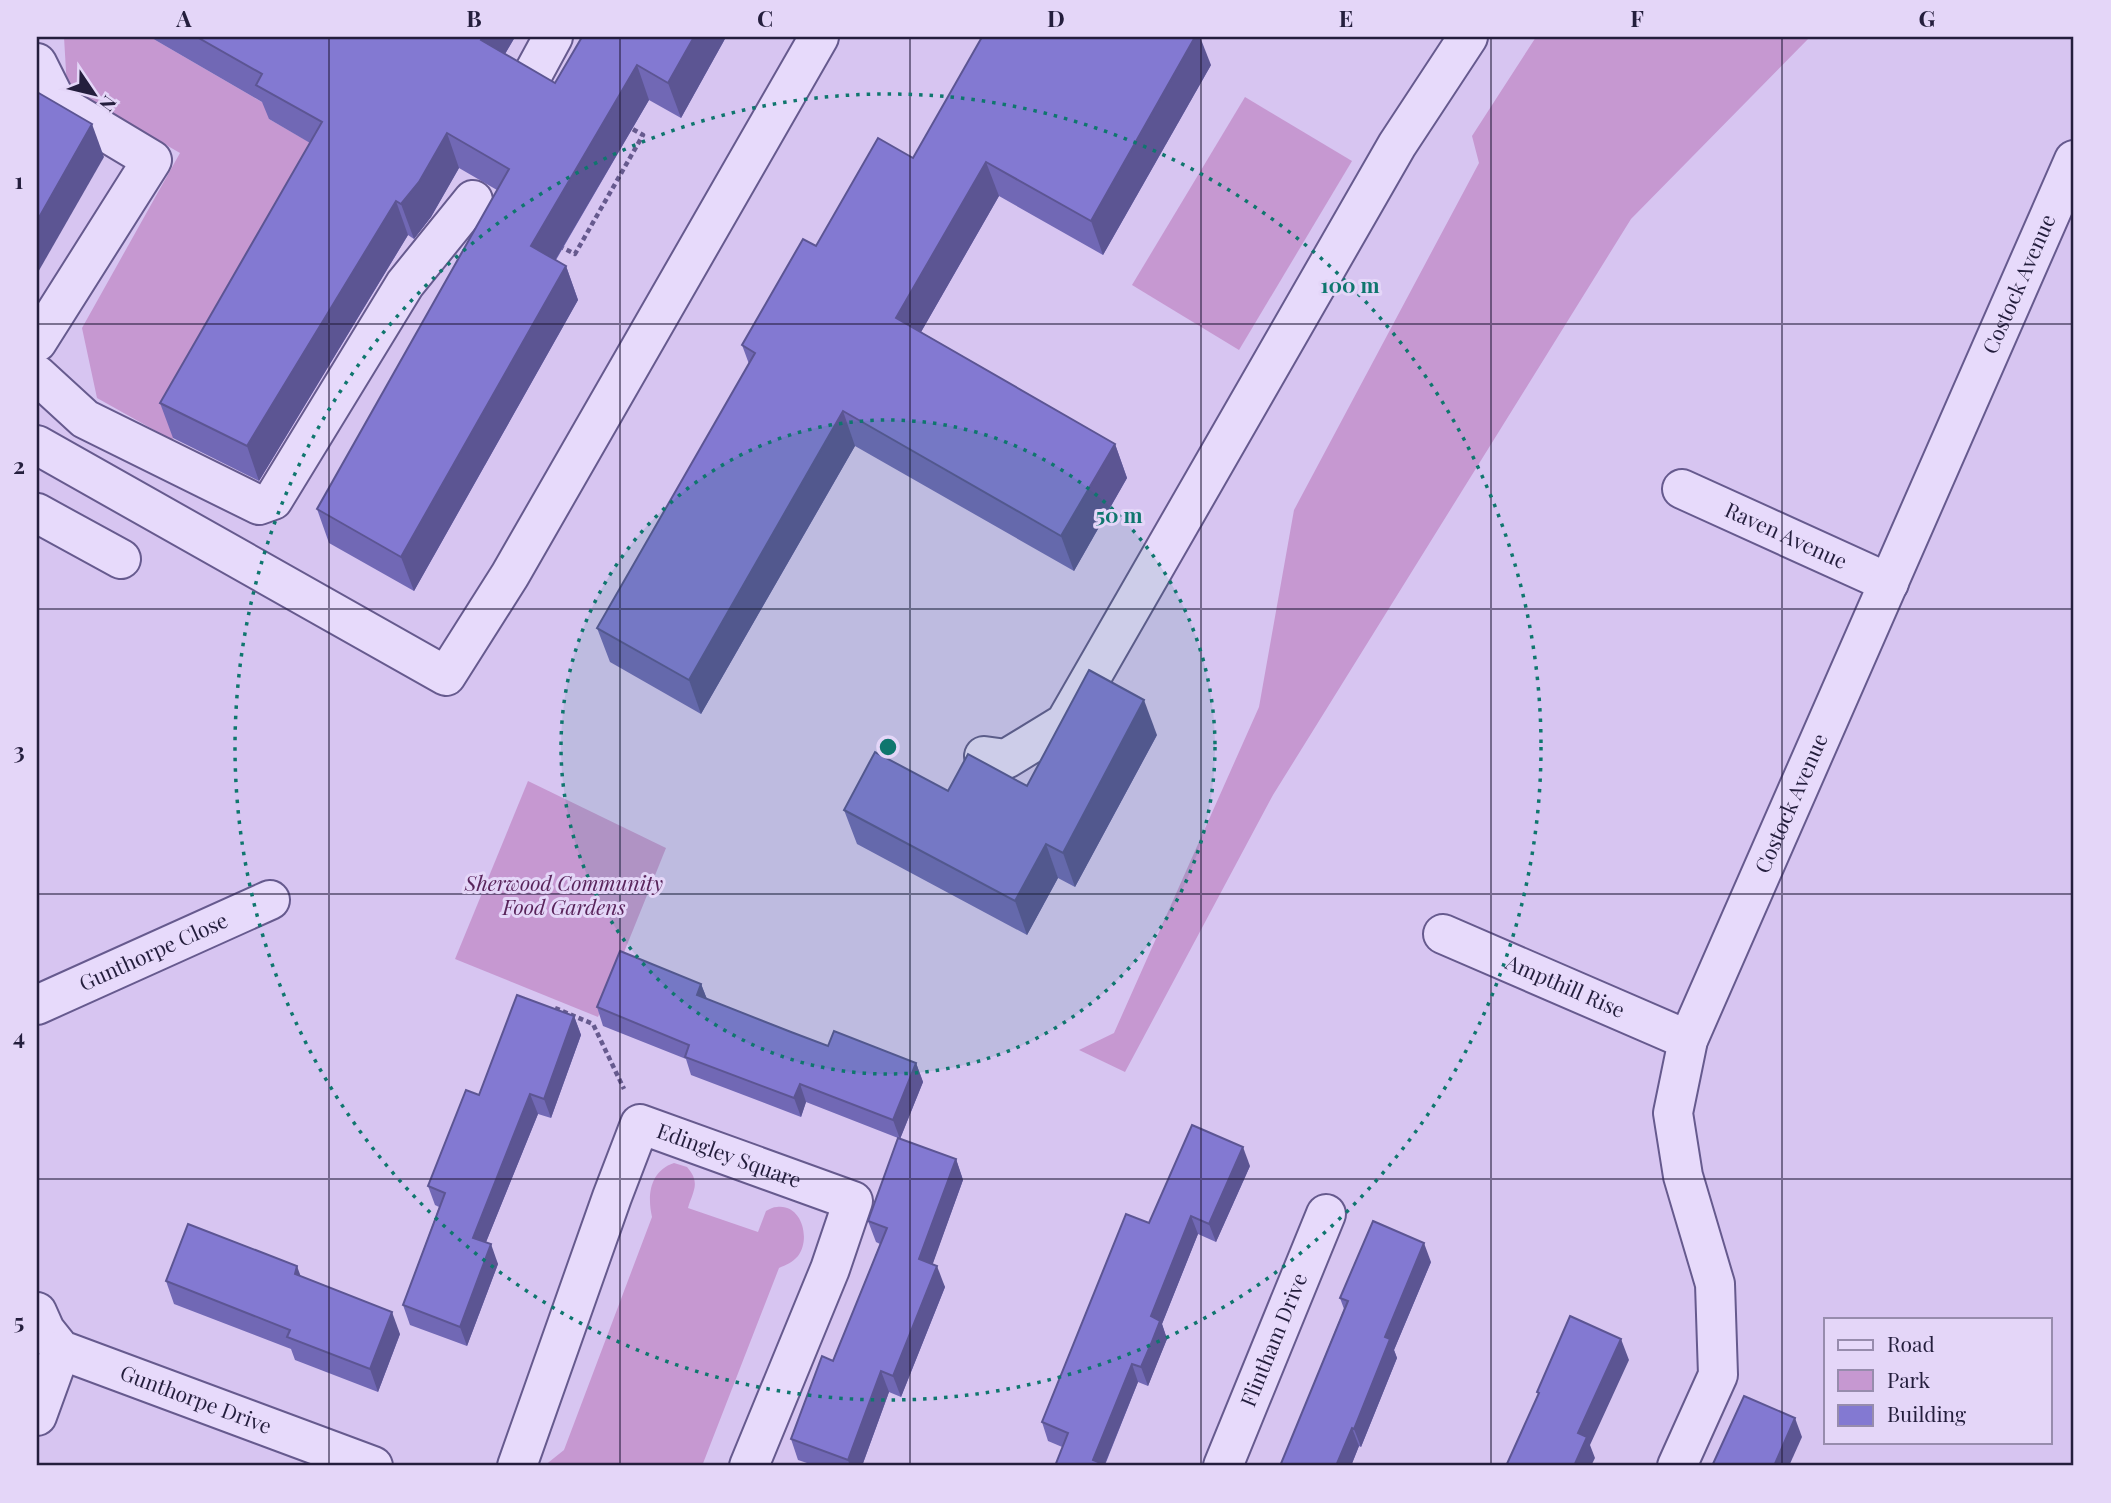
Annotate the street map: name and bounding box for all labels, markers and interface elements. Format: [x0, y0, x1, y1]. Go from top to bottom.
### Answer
text: A [175, 2, 192, 33]
text: B [466, 2, 482, 33]
text: C [757, 2, 773, 33]
text: D [1047, 2, 1065, 33]
text: E [1339, 2, 1353, 33]
text: F [1630, 2, 1644, 33]
text: G [1919, 2, 1936, 33]
north arrow [60, 60, 130, 130]
text: N [94, 91, 123, 118]
text: 1 [15, 164, 24, 195]
street label: Costock Avenue [1975, 209, 2061, 358]
text: 100 m [1320, 270, 1380, 298]
text: 2 [13, 449, 25, 480]
street label: Raven Avenue [1721, 494, 1852, 574]
text: 50 m [1095, 500, 1143, 528]
street label: Costock Avenue [1747, 729, 1833, 877]
text: 3 [13, 734, 25, 765]
centre of rings [876, 735, 900, 759]
park label: Sherwood Community Food Gardens [464, 868, 663, 920]
street label: Gunthorpe Close [74, 905, 232, 996]
street label: Ampthill Rise [1501, 946, 1630, 1023]
text: 4 [13, 1020, 25, 1051]
street label: Edingley Square [654, 1115, 806, 1193]
street label: Flintham Drive [1233, 1268, 1312, 1410]
text: 5 [14, 1305, 24, 1336]
legend [1824, 1318, 2052, 1444]
text: Road [1887, 1329, 1935, 1357]
street label: Gunthorpe Drive [117, 1357, 276, 1439]
text: Park [1887, 1365, 1931, 1393]
text: Building [1887, 1399, 1966, 1427]

